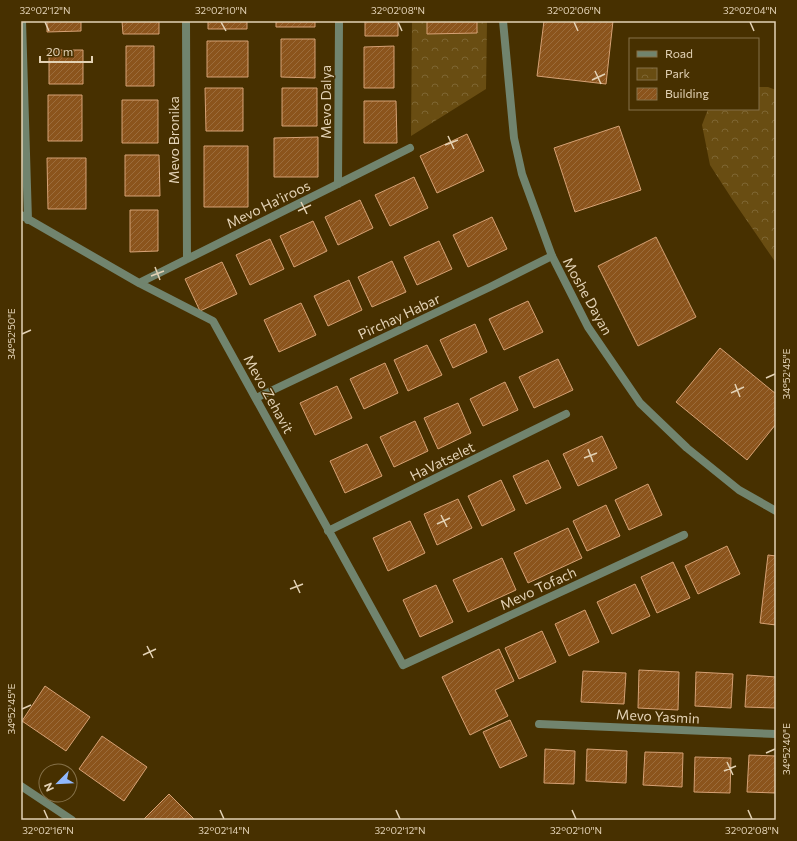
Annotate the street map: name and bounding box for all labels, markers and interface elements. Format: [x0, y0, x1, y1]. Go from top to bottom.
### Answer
text: 32°02'12"N [19, 4, 71, 16]
text: 32°02'10"N [195, 4, 247, 16]
text: 32°02'08"N [371, 4, 425, 16]
text: 32°02'06"N [547, 4, 601, 16]
text: 32°02'04"N [723, 4, 777, 16]
scale bar [40, 38, 92, 64]
legend [629, 38, 759, 110]
text: 20 m [46, 44, 73, 58]
text: Road [665, 46, 693, 60]
street label: Mevo Dalya [317, 65, 334, 139]
text: Park [665, 66, 691, 80]
text: Building [665, 86, 709, 100]
street label: Mevo Bronika [165, 96, 182, 184]
street label: Mevo Ha'iroos [223, 176, 313, 232]
street label: Moshe Dayan [560, 254, 616, 338]
street label: Pirchay Habar [355, 289, 443, 342]
text: 34°52'50"E [5, 308, 17, 360]
text: 34°52'45"E [780, 348, 792, 400]
street label: Mevo Zehavit [240, 352, 298, 436]
street label: HaVatselet [407, 438, 477, 484]
street label: Mevo Tofach [497, 563, 579, 613]
text: 34°52'45"E [5, 683, 17, 735]
street label: Mevo Yasmin [616, 705, 700, 727]
text: 34°52'40"E [780, 723, 792, 775]
north arrow [38, 763, 78, 803]
text: N [41, 781, 56, 794]
text: 32°02'16"N [22, 824, 74, 836]
text: 32°02'14"N [198, 824, 250, 836]
text: 32°02'12"N [374, 824, 426, 836]
text: 32°02'10"N [550, 824, 602, 836]
text: 32°02'08"N [725, 824, 779, 836]

